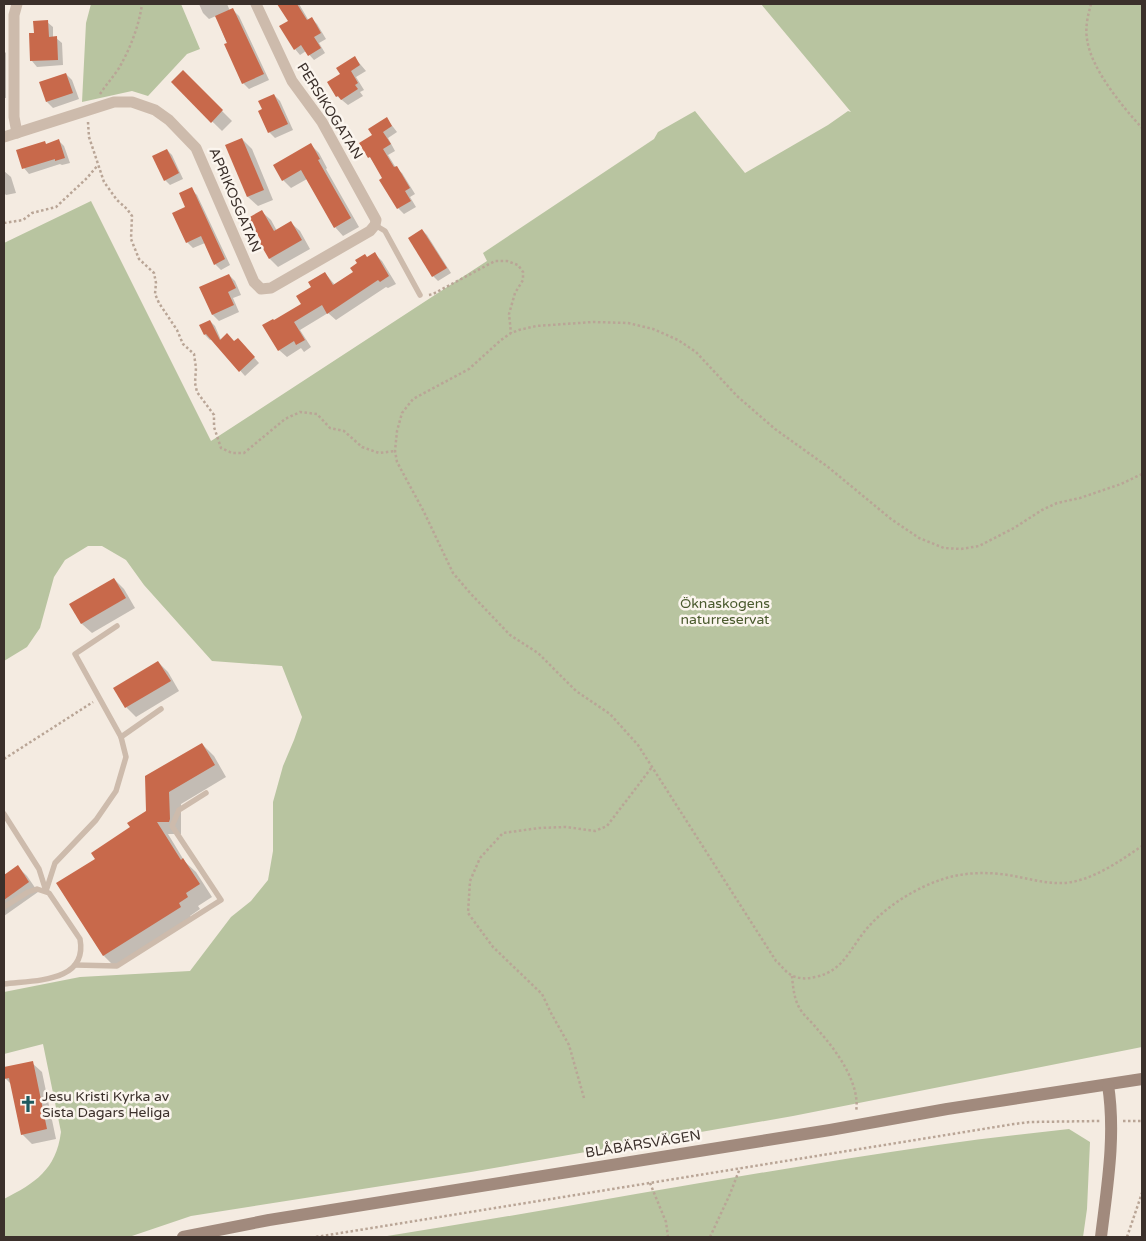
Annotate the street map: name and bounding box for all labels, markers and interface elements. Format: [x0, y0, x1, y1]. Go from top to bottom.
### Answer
street label: PERSIKOGATAN [293, 60, 367, 162]
street label: APRIKOSGATAN [205, 145, 265, 255]
park label: Öknaskogens naturreservat [680, 595, 770, 628]
place label: Jesu Kristi Kyrka av Sista Dagars Heliga [42, 1088, 170, 1121]
church icon: Jesu Kristi Kyrka av Sista Dagars Heliga [18, 1094, 38, 1114]
street label: BLÅBÄRSVÄGEN [584, 1126, 702, 1162]

